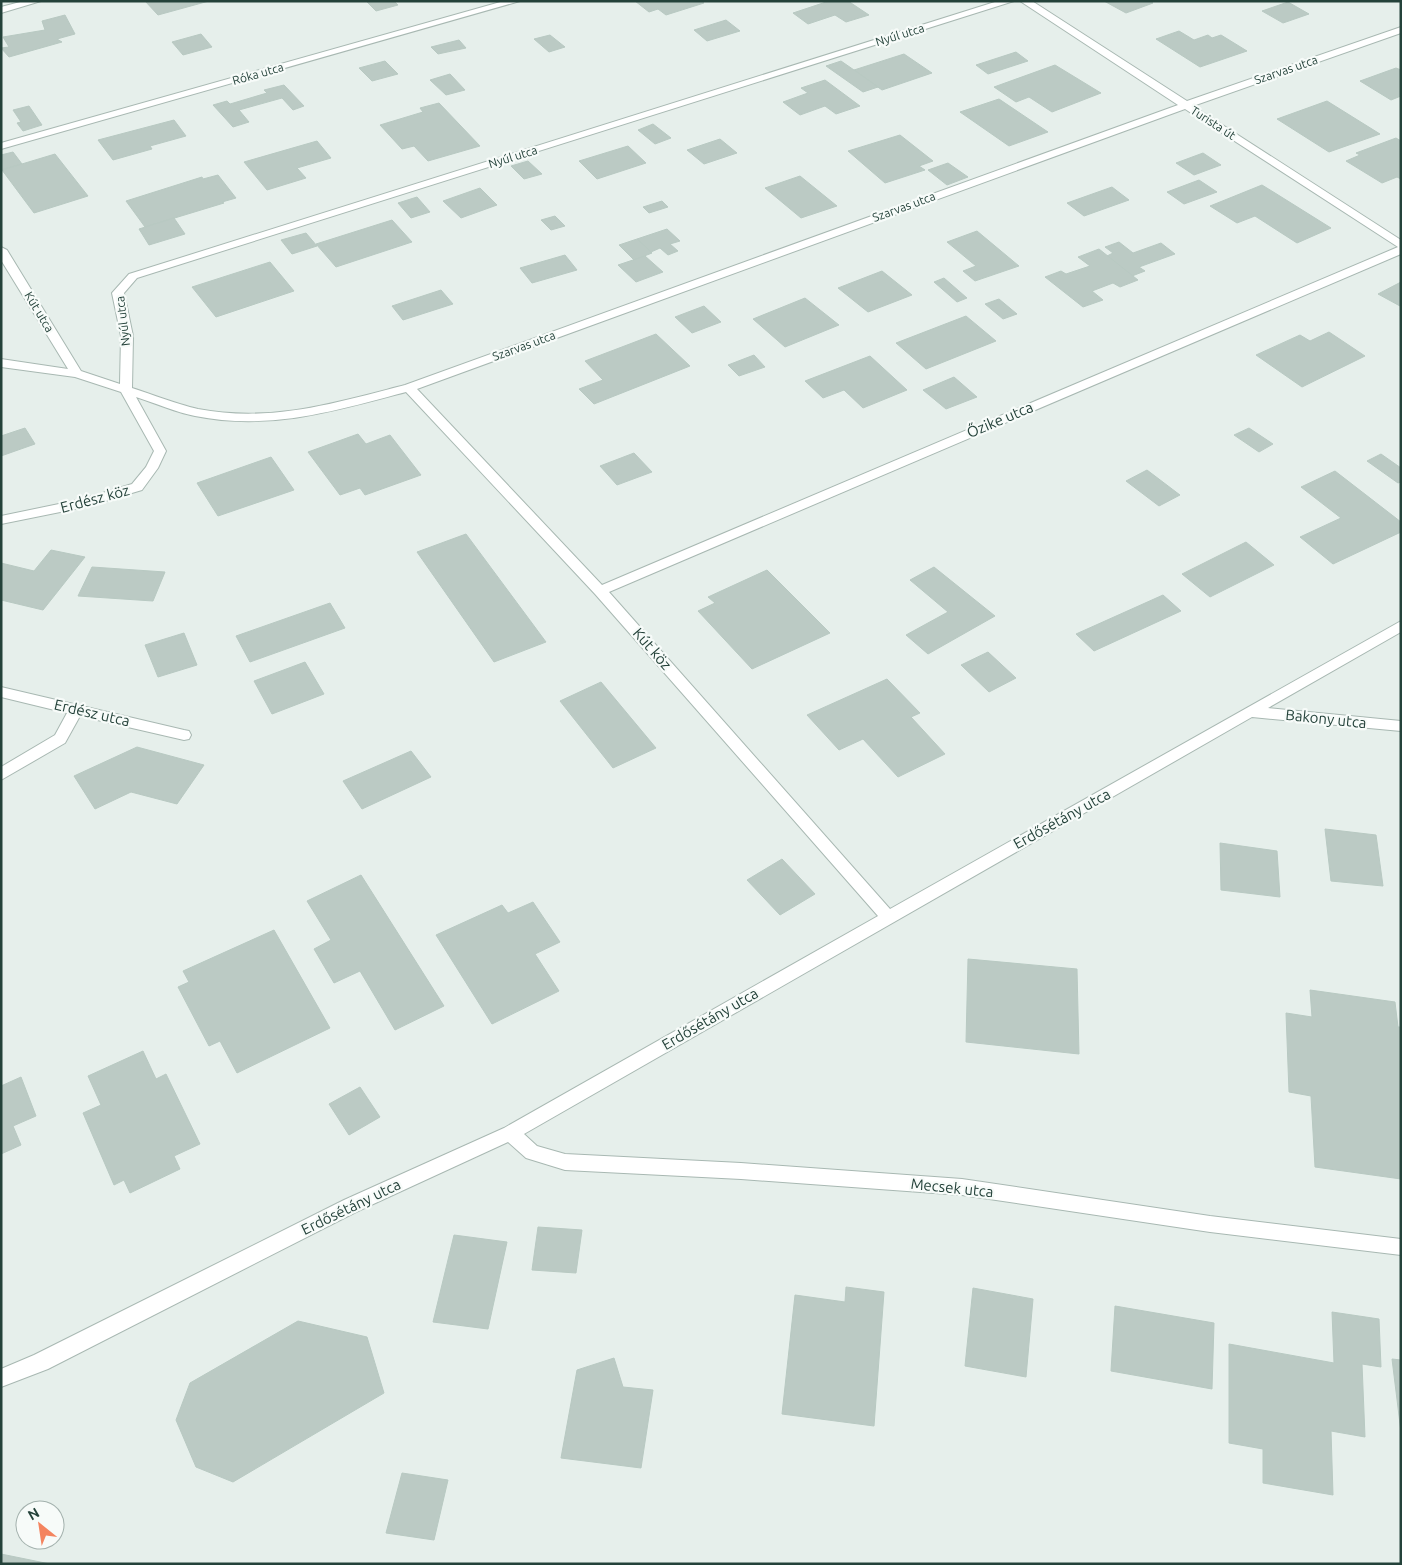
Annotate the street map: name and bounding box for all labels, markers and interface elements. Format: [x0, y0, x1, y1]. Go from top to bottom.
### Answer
street label: Nyúl utca [874, 21, 926, 48]
street label: Szarvas utca [1253, 53, 1319, 86]
street label: Róka utca [231, 60, 285, 87]
street label: Turista út [1188, 103, 1238, 142]
street label: Nyúl utca [487, 143, 539, 170]
street label: Szarvas utca [871, 189, 937, 224]
street label: Kút utca [22, 289, 57, 334]
street label: Nyúl utca [113, 295, 132, 347]
street label: Szarvas utca [491, 328, 557, 363]
street label: Őzike utca [964, 398, 1035, 441]
street label: Erdész köz [58, 481, 131, 516]
street label: Kút köz [630, 624, 675, 673]
street label: Erdész utca [53, 696, 132, 729]
street label: Bakony utca [1285, 706, 1367, 731]
street label: Erdősétány utca [1010, 785, 1113, 852]
street label: Erdősétány utca [659, 984, 761, 1053]
street label: Erdősétány utca [298, 1175, 403, 1238]
street label: Mecsek utca [910, 1175, 994, 1200]
north arrow [15, 1500, 65, 1550]
text: N [25, 1504, 42, 1523]

